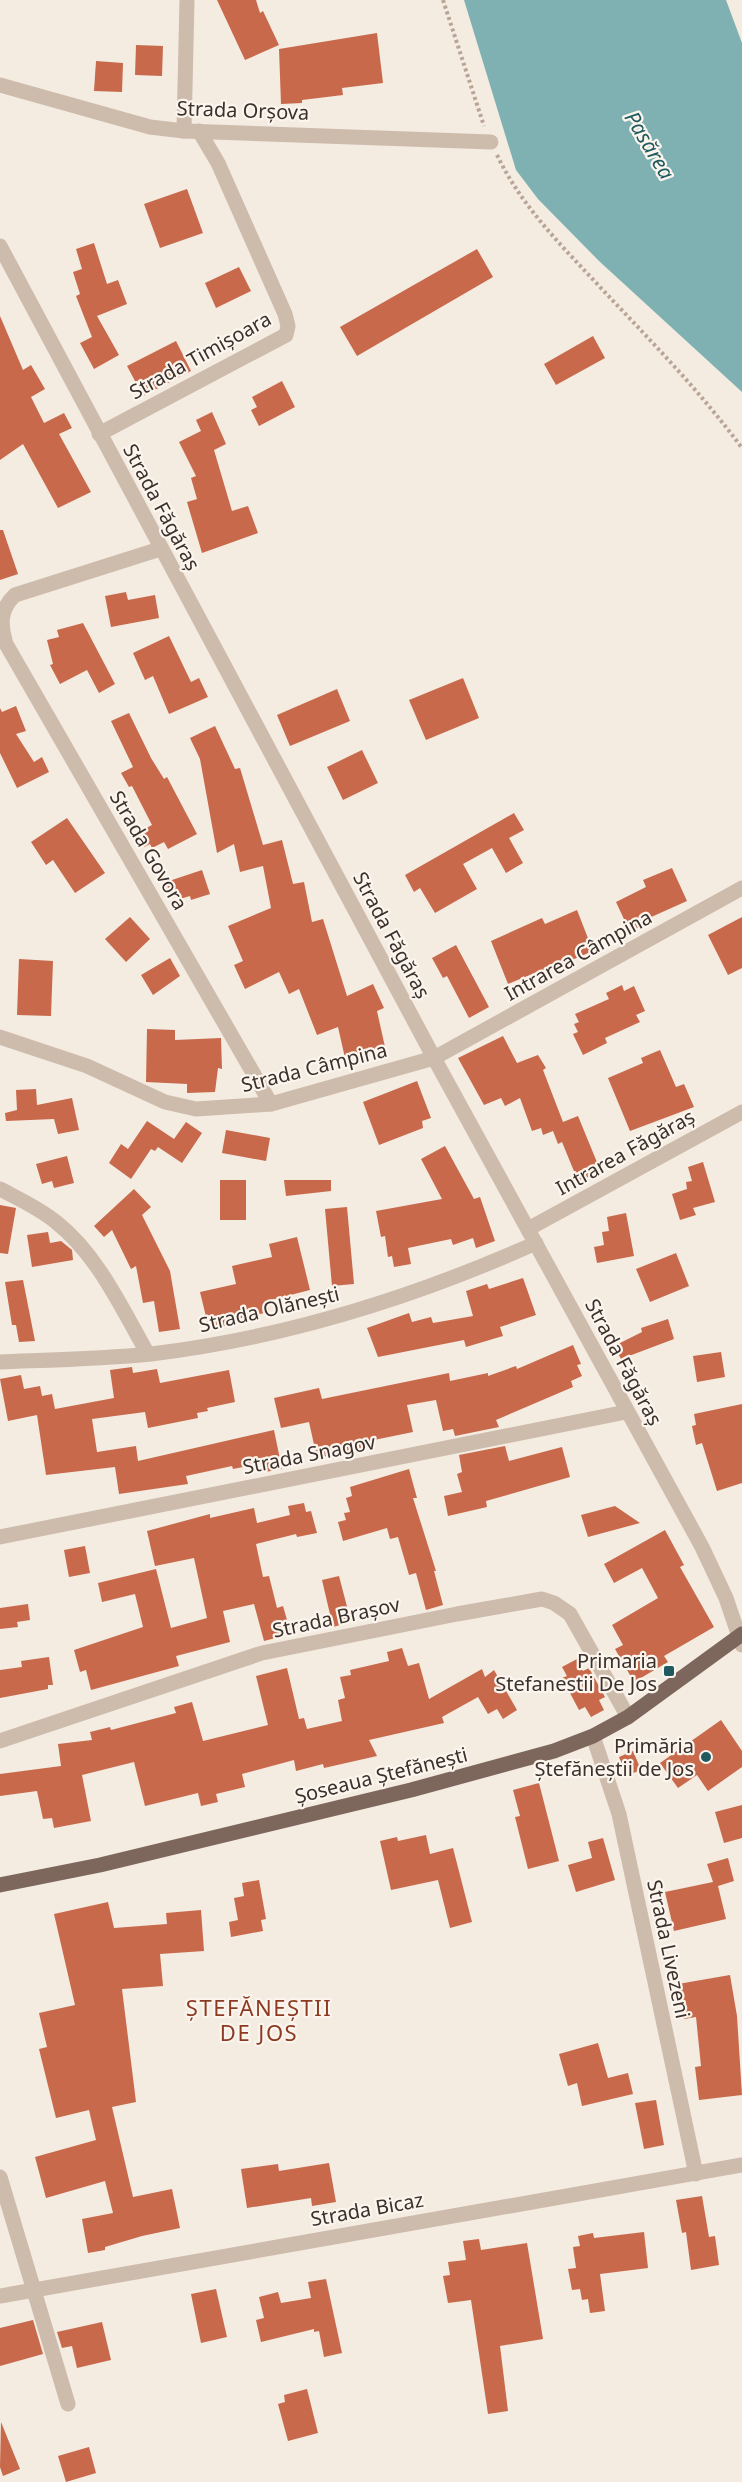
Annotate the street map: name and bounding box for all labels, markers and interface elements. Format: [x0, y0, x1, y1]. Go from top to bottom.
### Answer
street label: Strada Orșova [176, 94, 310, 126]
water label: Pasărea [619, 106, 681, 184]
street label: Strada Timișoara [124, 305, 276, 405]
street label: Strada Făgăraș [117, 439, 207, 575]
street label: Strada Govora [104, 785, 194, 915]
street label: Strada Făgăraș [347, 867, 437, 1003]
street label: Intrarea Câmpina [499, 903, 657, 1007]
street label: Strada Câmpina [238, 1036, 390, 1098]
street label: Intrarea Făgăraș [551, 1103, 699, 1201]
street label: Strada Olănești [196, 1280, 342, 1338]
street label: Strada Făgăraș [579, 1294, 669, 1430]
street label: Strada Snagov [240, 1428, 379, 1480]
street label: Strada Brașov [270, 1590, 403, 1644]
place label: Primaria Stefanestii De Jos [495, 1647, 657, 1697]
marker: Primaria Stefanestii De Jos [662, 1664, 676, 1678]
place label: Primăria Ștefăneștii de Jos [535, 1732, 694, 1782]
street label: Șoseaua Ștefănești [292, 1740, 470, 1810]
marker: Primăria Ștefăneștii de Jos [699, 1750, 713, 1764]
street label: Strada Livezeni [641, 1877, 697, 2021]
district label: ȘTEFĂNEȘTII DE JOS [186, 1992, 332, 2047]
street label: Strada Bicaz [308, 2186, 426, 2232]

